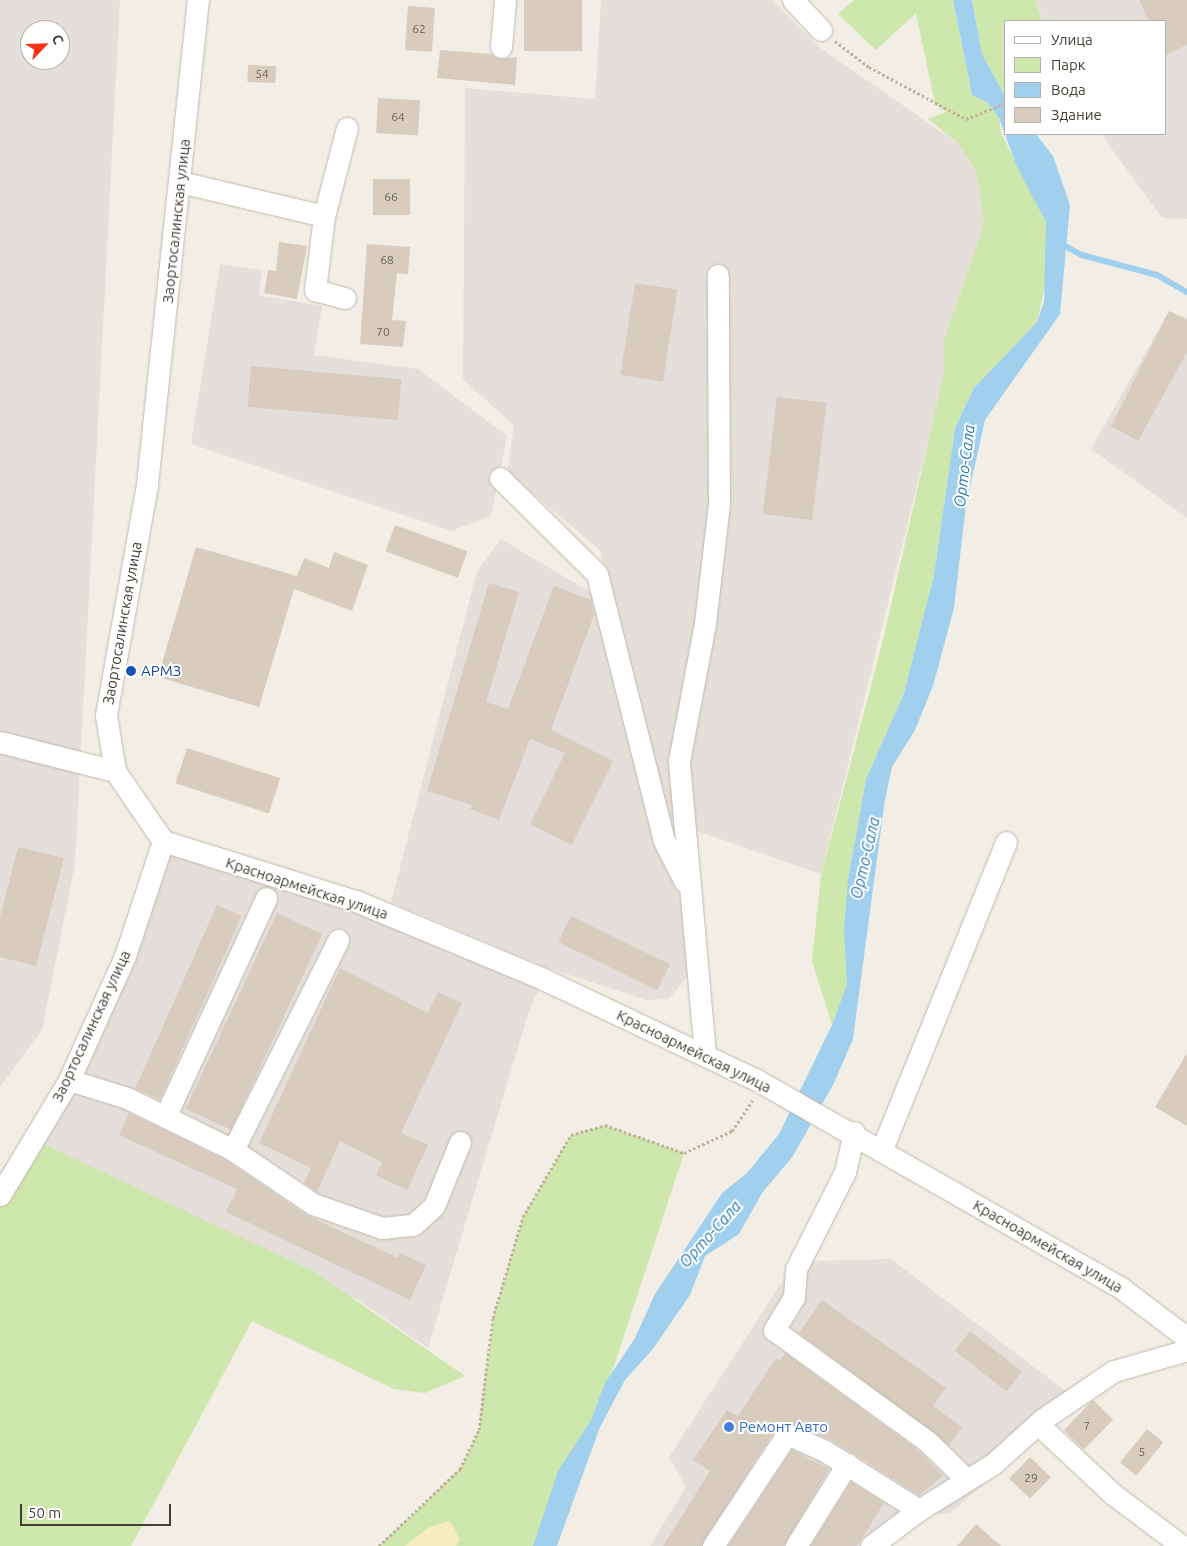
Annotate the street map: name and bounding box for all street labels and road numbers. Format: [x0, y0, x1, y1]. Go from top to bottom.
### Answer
street label: Заортосалинская улица [158, 138, 194, 304]
street label: Заортосалинская улица [99, 540, 145, 706]
street label: Красноармейская улица [224, 853, 390, 923]
street label: Заортосалинская улица [48, 947, 134, 1105]
street label: Красноармейская улица [614, 1006, 774, 1096]
street label: Красноармейская улица [970, 1196, 1126, 1296]

